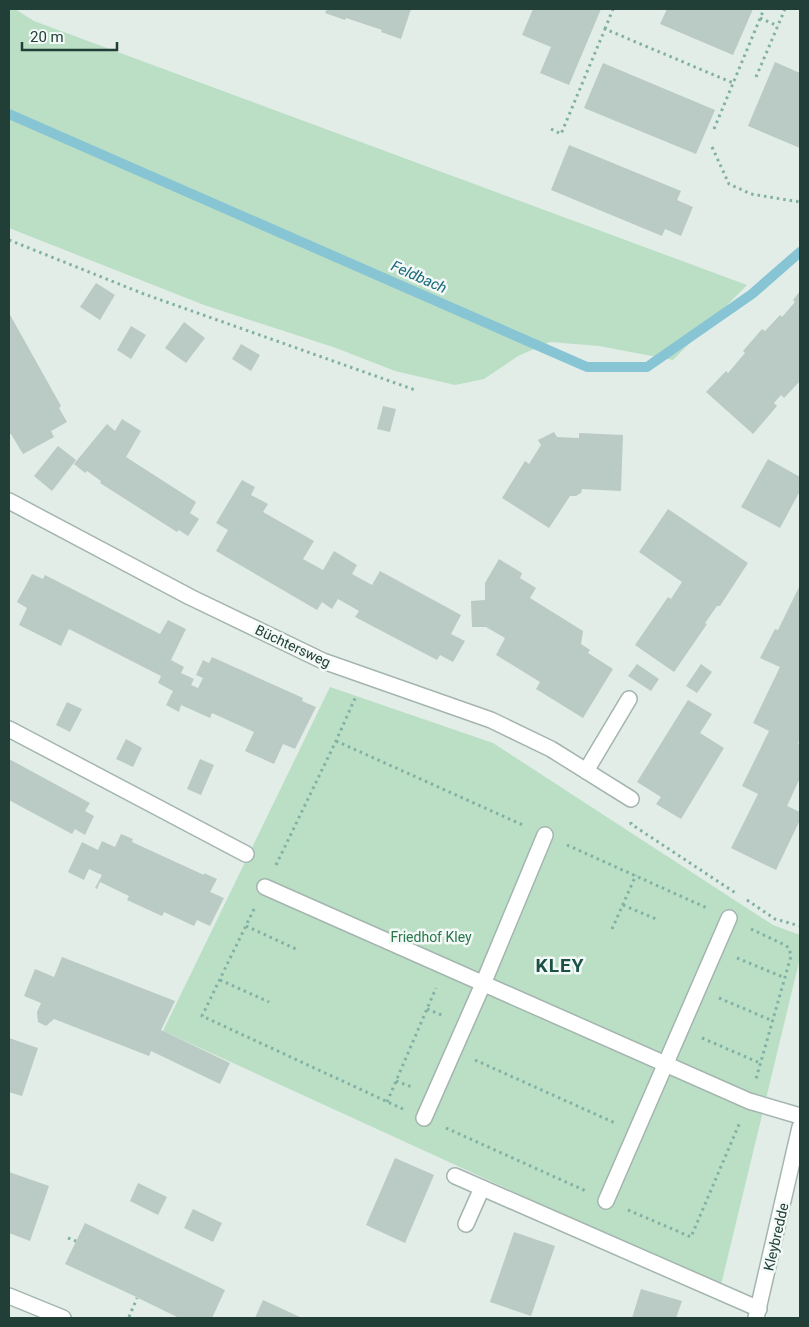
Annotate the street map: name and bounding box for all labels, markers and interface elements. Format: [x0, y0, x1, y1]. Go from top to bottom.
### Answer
scale bar [22, 20, 118, 52]
text: 20 m [30, 28, 64, 46]
water label: Feldbach [388, 257, 450, 297]
street label: Büchtersweg [253, 622, 333, 670]
park label: Friedhof Kley [390, 929, 472, 945]
district label: KLEY [536, 954, 584, 977]
street label: Kleybredde [760, 1201, 792, 1273]

